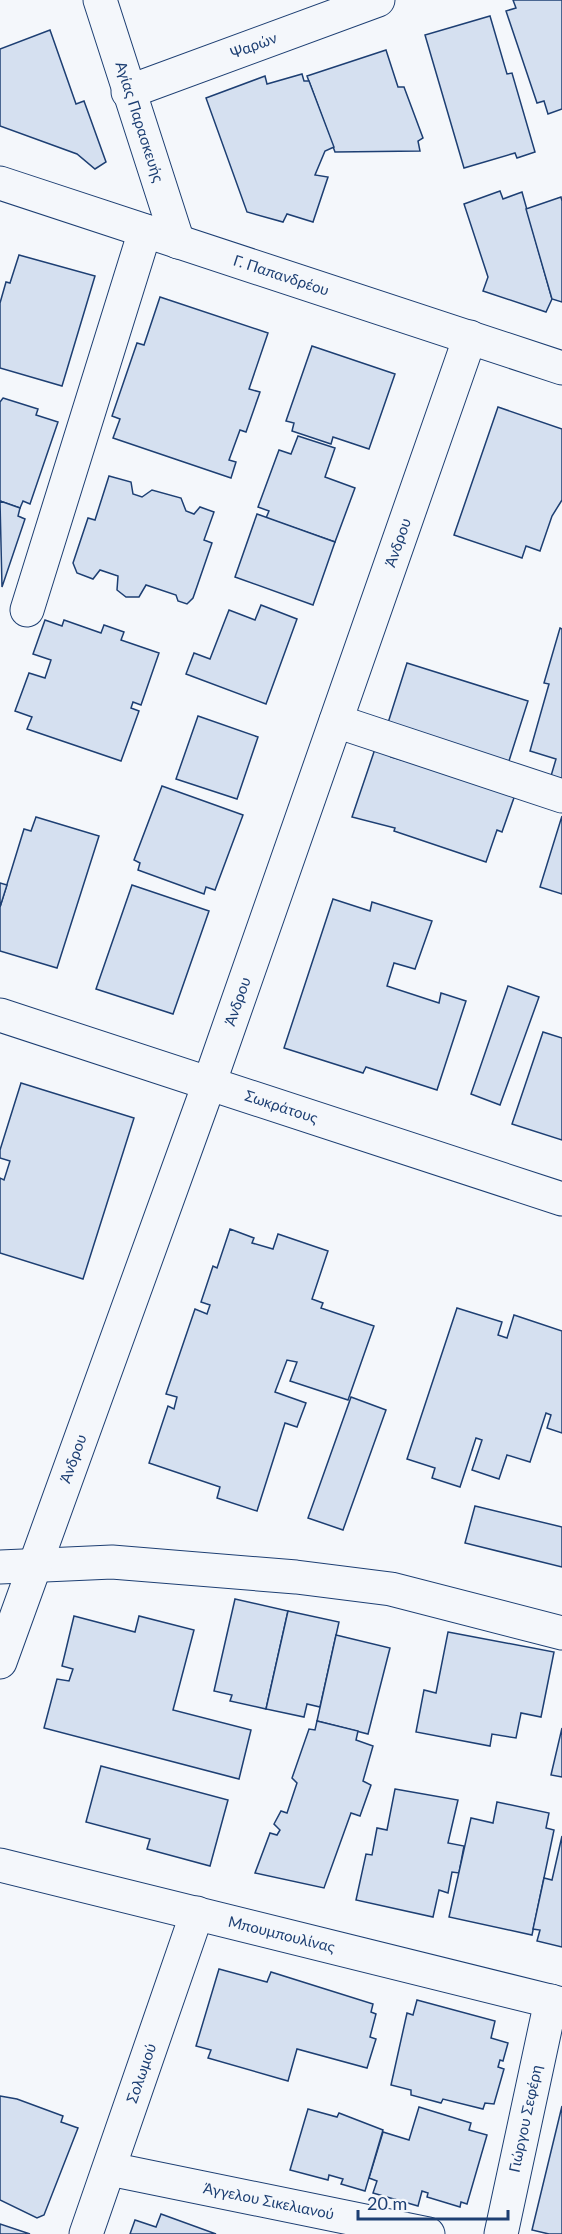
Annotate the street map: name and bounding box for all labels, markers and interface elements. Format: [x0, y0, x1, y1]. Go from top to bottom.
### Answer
street label: Ψαρών [228, 28, 279, 62]
street label: Αγίας Παρασκευής [112, 59, 168, 184]
street label: Γ. Παπανδρέου [231, 250, 332, 299]
street label: Άνδρου [380, 516, 414, 569]
street label: Άνδρου [220, 974, 254, 1028]
street label: Σωκράτους [243, 1086, 320, 1126]
street label: Άνδρου [55, 1432, 90, 1485]
street label: Μπουμπουλίνας [227, 1912, 337, 1956]
street label: Σολωμού [122, 2041, 159, 2105]
street label: Γιώργου Σεφέρη [505, 2063, 545, 2174]
street label: Άγγελου Σικελιανού [202, 2178, 336, 2223]
scale bar [358, 2183, 508, 2221]
text: 20 m [367, 2192, 407, 2214]

